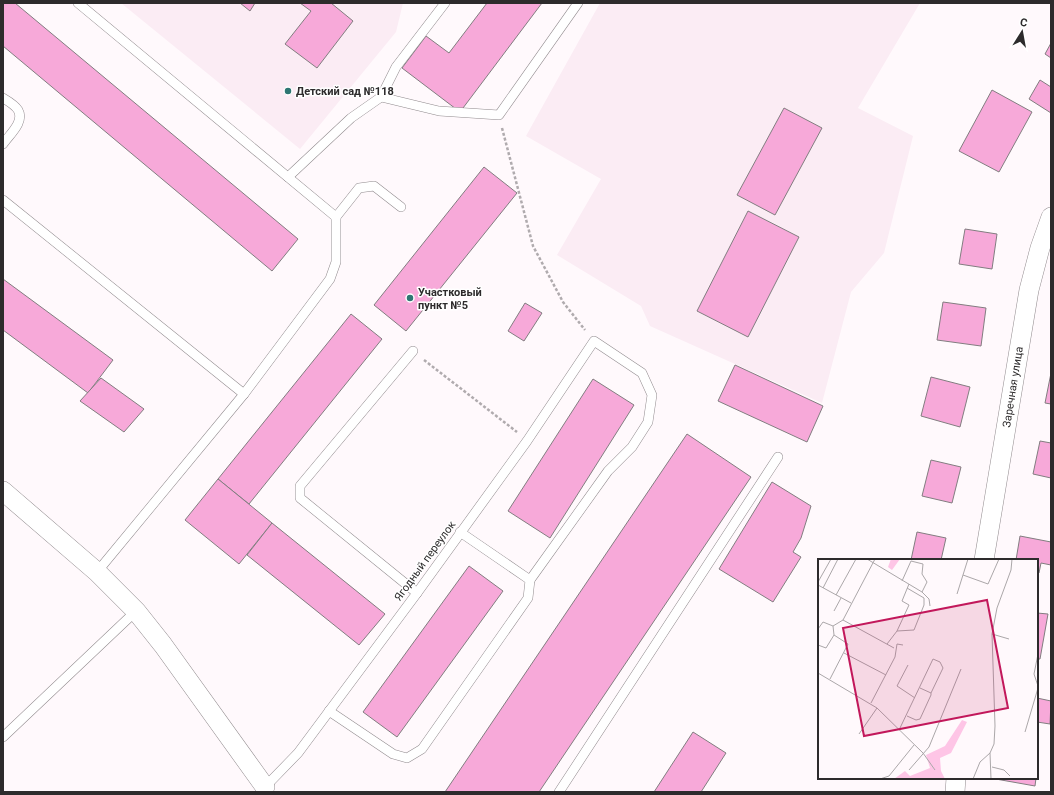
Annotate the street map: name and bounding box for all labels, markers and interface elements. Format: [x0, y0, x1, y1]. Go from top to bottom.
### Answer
north arrow [1002, 12, 1042, 52]
text: С [1019, 16, 1029, 30]
place label: Детский сад №118 [296, 85, 394, 98]
marker: Детский сад №118 [283, 86, 293, 96]
place label: Участковый пункт №5 [418, 286, 482, 312]
marker: Участковый пункт №5 [405, 293, 415, 303]
street label: Заречная улица [1000, 346, 1026, 428]
street label: Ягодный переулок [392, 518, 458, 604]
inset map [818, 559, 1038, 779]

